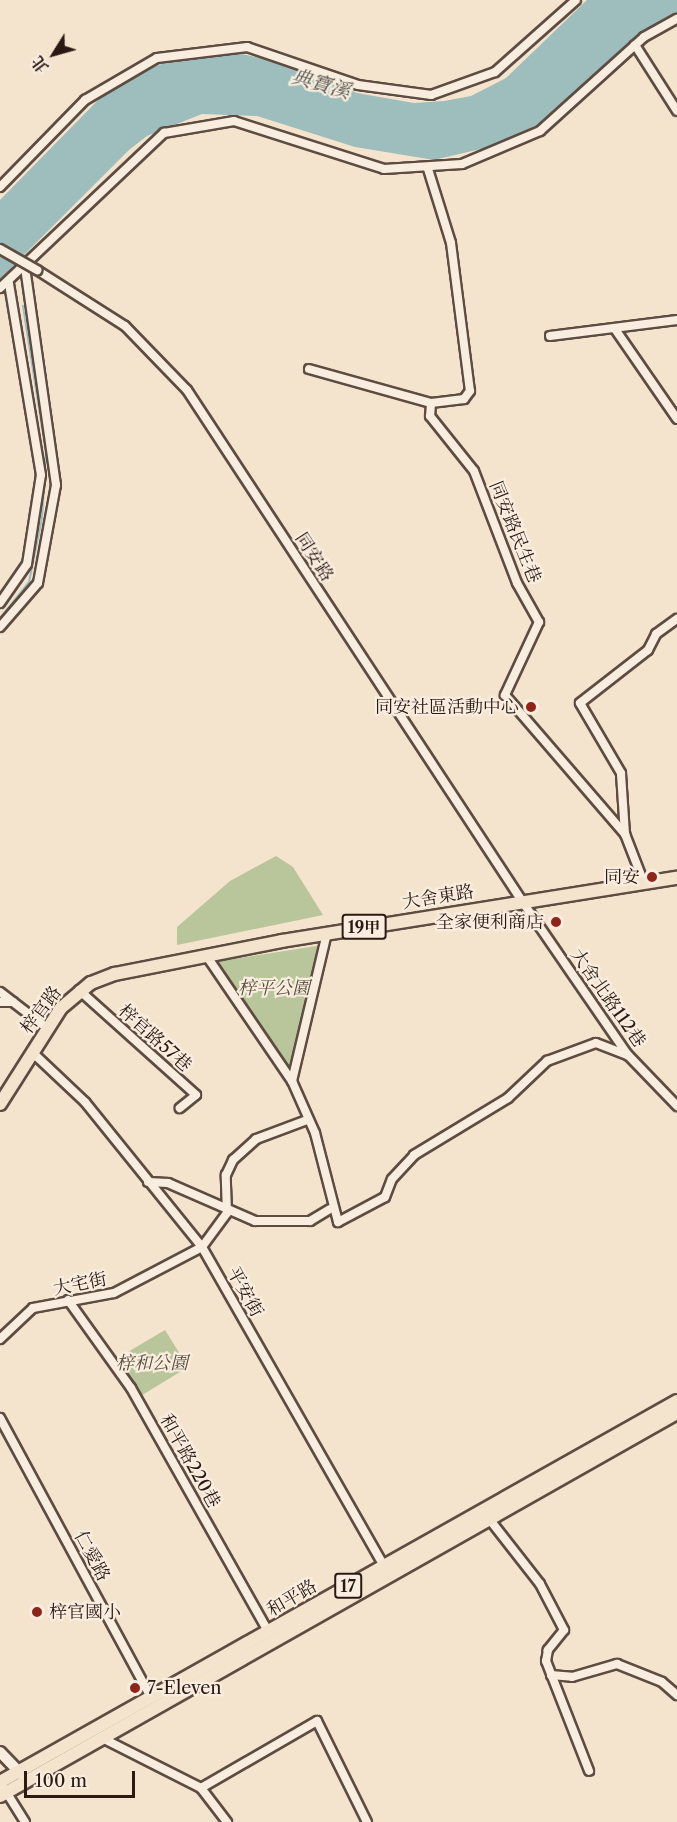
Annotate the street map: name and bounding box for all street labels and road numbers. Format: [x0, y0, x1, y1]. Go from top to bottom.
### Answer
street label: 同安路民生巷 [485, 478, 545, 586]
street label: 同安路 [290, 528, 338, 586]
street label: 大舍東路 [401, 881, 475, 913]
road number: 19甲 [342, 914, 386, 940]
street label: 大舍北路112巷 [566, 945, 650, 1051]
street label: 梓官路 [16, 982, 66, 1038]
street label: 梓官路57巷 [114, 1000, 196, 1076]
street label: 平安街 [222, 1263, 268, 1321]
street label: 大宅街 [51, 1268, 109, 1300]
street label: 和平路220巷 [155, 1410, 225, 1512]
street label: 仁愛路 [70, 1527, 114, 1585]
road number: 17 [333, 1573, 363, 1599]
street label: 和平路 [263, 1575, 321, 1621]

